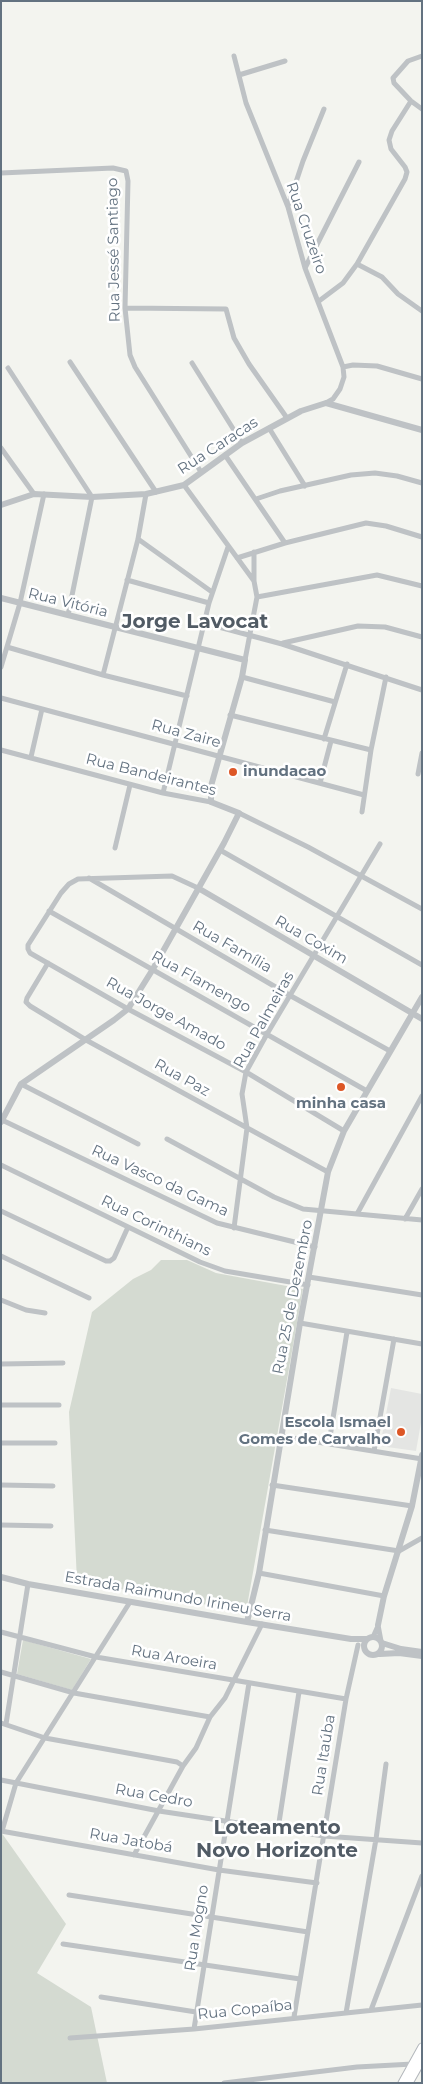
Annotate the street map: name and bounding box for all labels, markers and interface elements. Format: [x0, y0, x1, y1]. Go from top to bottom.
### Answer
street label: Rua Jessé Santiago [104, 177, 124, 323]
street label: Rua Cruzeiro [282, 180, 330, 276]
street label: Rua Caracas [175, 413, 261, 479]
street label: Rua Vitória [26, 584, 110, 622]
district label: Jorge Lavocat [122, 610, 268, 634]
street label: Rua Zaire [149, 716, 223, 752]
street label: Rua Bandeirantes [84, 750, 218, 800]
place label: inundacao [243, 763, 326, 781]
marker: inundacao [227, 766, 239, 778]
street label: Rua Coxim [271, 912, 351, 968]
street label: Rua Família [189, 917, 275, 977]
street label: Rua Flamengo [148, 947, 254, 1017]
street label: Rua Palmeiras [230, 969, 298, 1071]
street label: Rua Jorge Amado [103, 973, 229, 1055]
street label: Rua Paz [151, 1055, 213, 1101]
marker: minha casa [335, 1081, 347, 1093]
place label: minha casa [296, 1095, 386, 1113]
street label: Rua Vasco da Gama [89, 1141, 231, 1221]
street label: Rua Corinthians [98, 1192, 214, 1260]
street label: Rua 25 de Dezembro [269, 1218, 317, 1376]
place label: Escola Ismael Gomes de Carvalho [239, 1414, 391, 1449]
marker: Escola Ismael Gomes de Carvalho [395, 1426, 407, 1438]
street label: Estrada Raimundo Irineu Serra [63, 1568, 293, 1626]
street label: Rua Aroeira [130, 1642, 218, 1674]
street label: Rua Itaúba [309, 1713, 339, 1797]
street label: Rua Cedro [114, 1780, 194, 1812]
district label: Loteamento Novo Horizonte [196, 1816, 358, 1863]
street label: Rua Jatobá [88, 1825, 174, 1857]
street label: Rua Mogno [181, 1884, 213, 1972]
street label: Rua Copaíba [197, 1996, 293, 2024]

